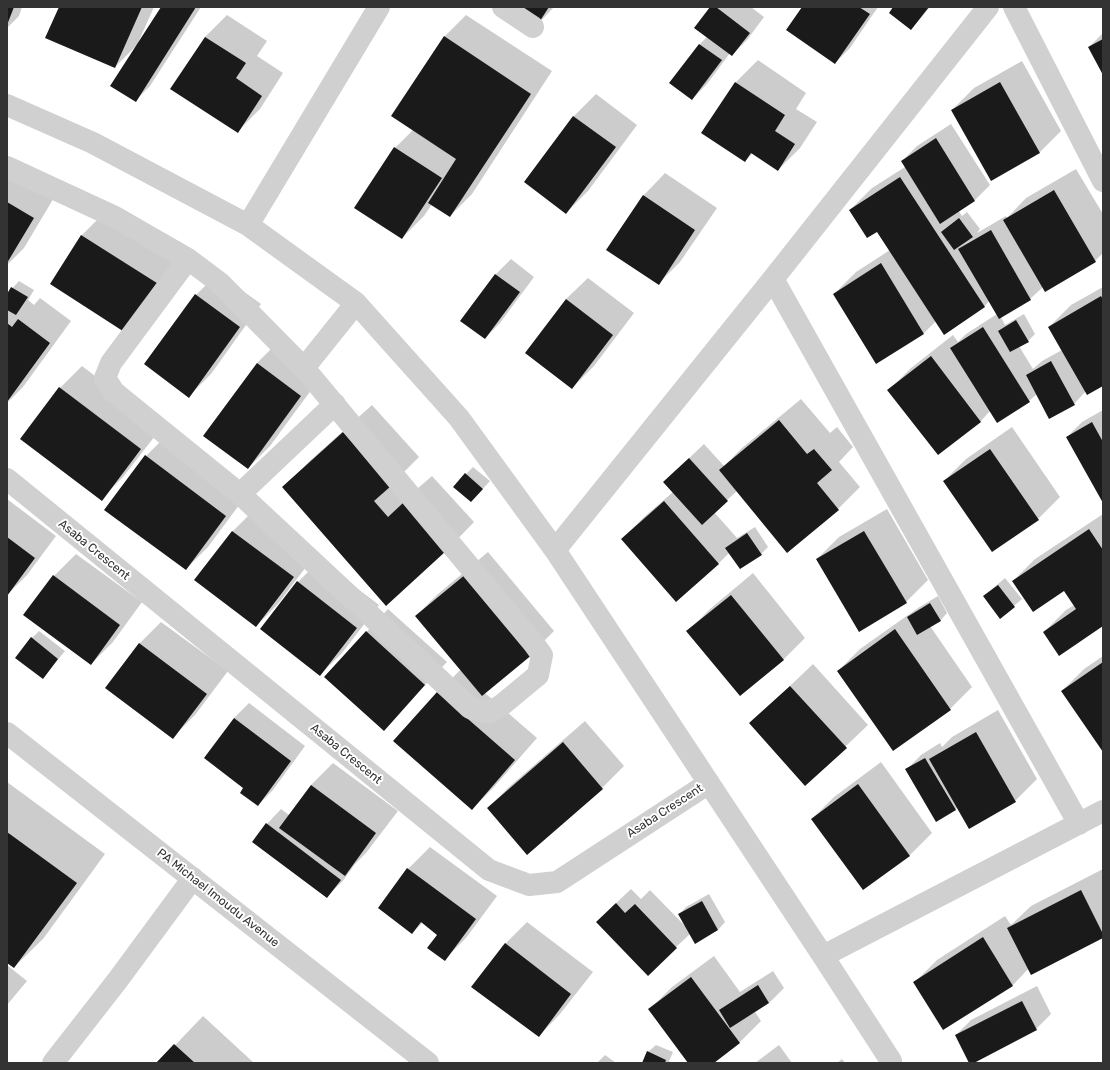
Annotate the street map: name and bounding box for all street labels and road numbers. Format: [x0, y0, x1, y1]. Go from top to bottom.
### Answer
street label: Asaba Crescent [55, 517, 133, 583]
street label: Asaba Crescent [307, 721, 385, 787]
street label: Asaba Crescent [624, 781, 706, 841]
street label: PA Michael Imoudu Avenue [154, 846, 282, 950]

